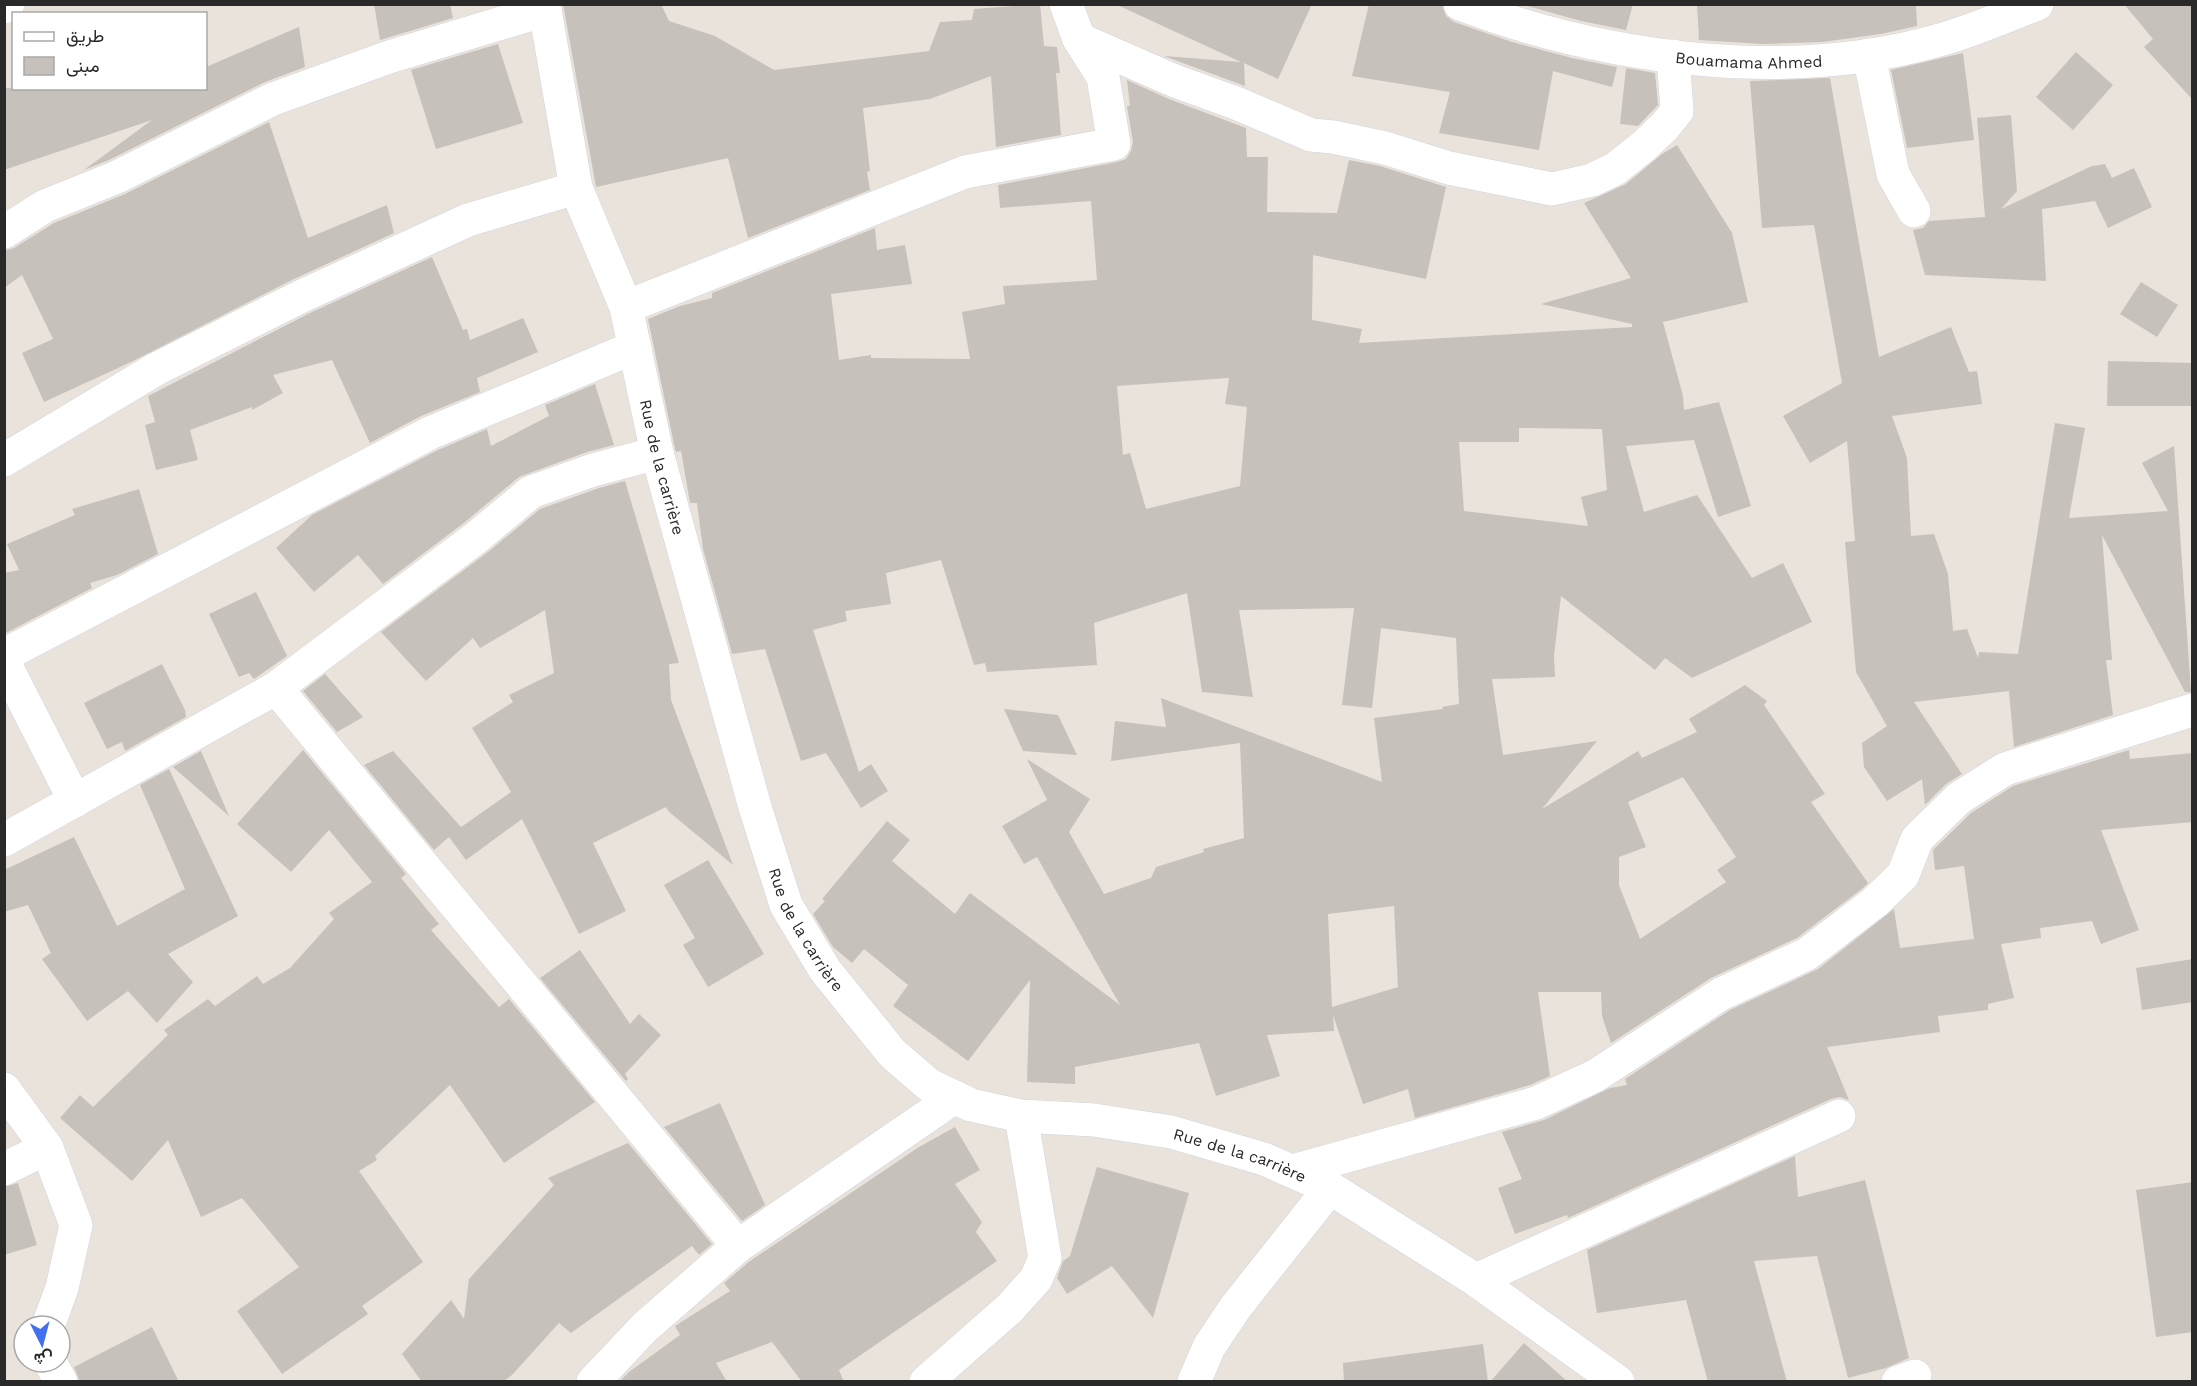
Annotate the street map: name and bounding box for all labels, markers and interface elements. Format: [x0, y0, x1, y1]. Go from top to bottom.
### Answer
legend [12, 12, 207, 90]
text: طريق [66, 25, 104, 47]
street label: Bouamama Ahmed [1674, 48, 1823, 73]
text: مبنى [66, 55, 100, 77]
street label: Rue de la carrière [636, 398, 688, 537]
street label: Rue de la carrière [765, 865, 847, 995]
street label: Rue de la carrière [1171, 1124, 1309, 1186]
north arrow [12, 1314, 72, 1374]
text: ش [33, 1348, 54, 1369]

